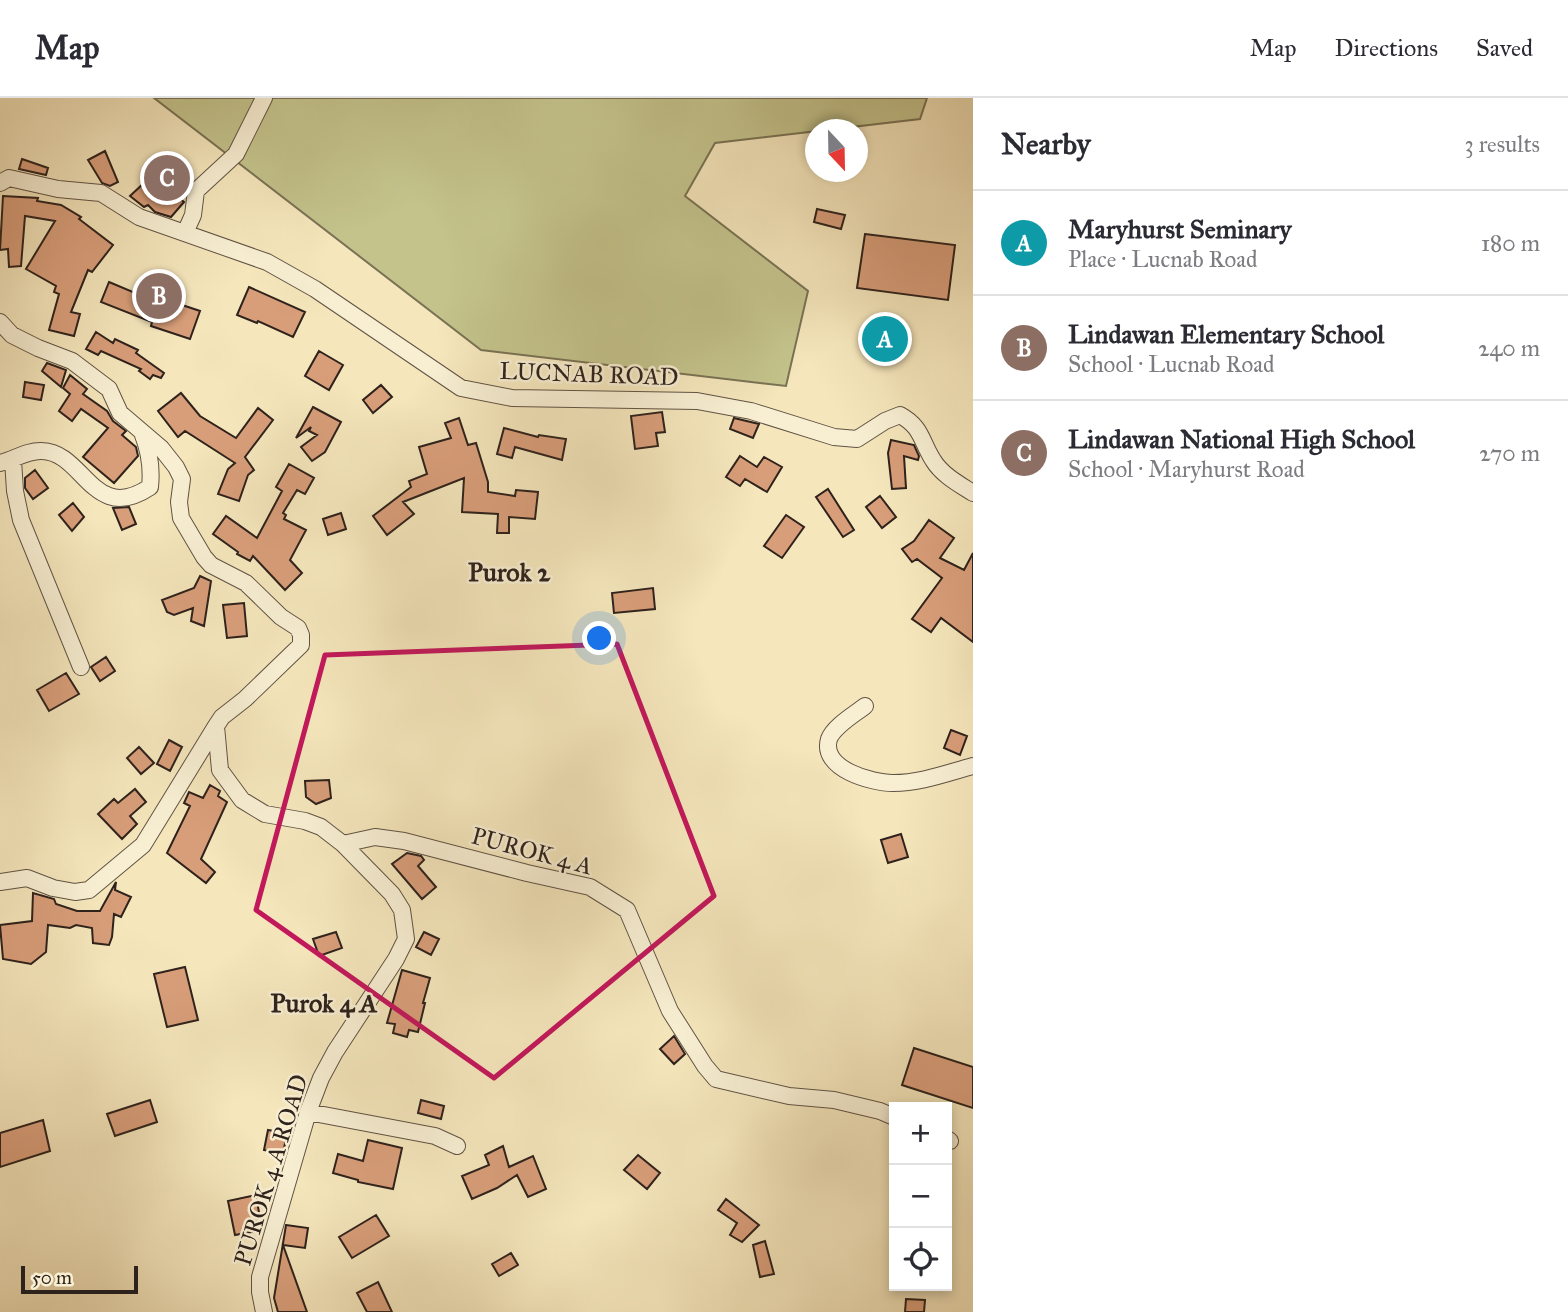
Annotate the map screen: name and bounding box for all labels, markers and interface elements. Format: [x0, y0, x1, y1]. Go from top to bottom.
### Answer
text: Map [35, 28, 99, 68]
text: Map [1250, 33, 1297, 63]
text: Directions [1335, 33, 1438, 63]
text: Saved [1476, 33, 1533, 63]
north arrow [805, 119, 868, 182]
text: Nearby [1001, 126, 1091, 162]
text: 3 results [1464, 130, 1540, 158]
pin: C [144, 152, 190, 204]
text: Maryhurst Seminary [1068, 213, 1292, 245]
text: A [1016, 229, 1032, 257]
text: 180 m [1481, 229, 1540, 257]
text: Place · Lucnab Road [1068, 245, 1258, 273]
pin: B [136, 270, 182, 322]
pin: A [862, 313, 908, 365]
text: Lindawan Elementary School [1068, 318, 1384, 350]
text: B [1016, 334, 1032, 362]
text: 240 m [1478, 334, 1540, 362]
text: School · Lucnab Road [1068, 350, 1274, 378]
street label: LUCNAB ROAD [499, 356, 679, 392]
text: Lindawan National High School [1068, 423, 1415, 455]
text: C [1016, 439, 1032, 467]
text: 270 m [1479, 439, 1540, 467]
text: School · Maryhurst Road [1068, 455, 1305, 483]
district label: Purok 2 [468, 556, 551, 588]
your location [582, 621, 616, 655]
street label: PUROK 4 A [468, 820, 596, 882]
district label: Purok 4 A [271, 987, 378, 1019]
street label: PUROK 4 A ROAD [228, 1071, 314, 1269]
map controls [889, 1102, 952, 1291]
button: + [889, 1102, 952, 1165]
button: − [889, 1165, 952, 1228]
button: locate [889, 1228, 952, 1291]
scale bar [21, 1263, 138, 1295]
text: 50 m [32, 1266, 72, 1289]

